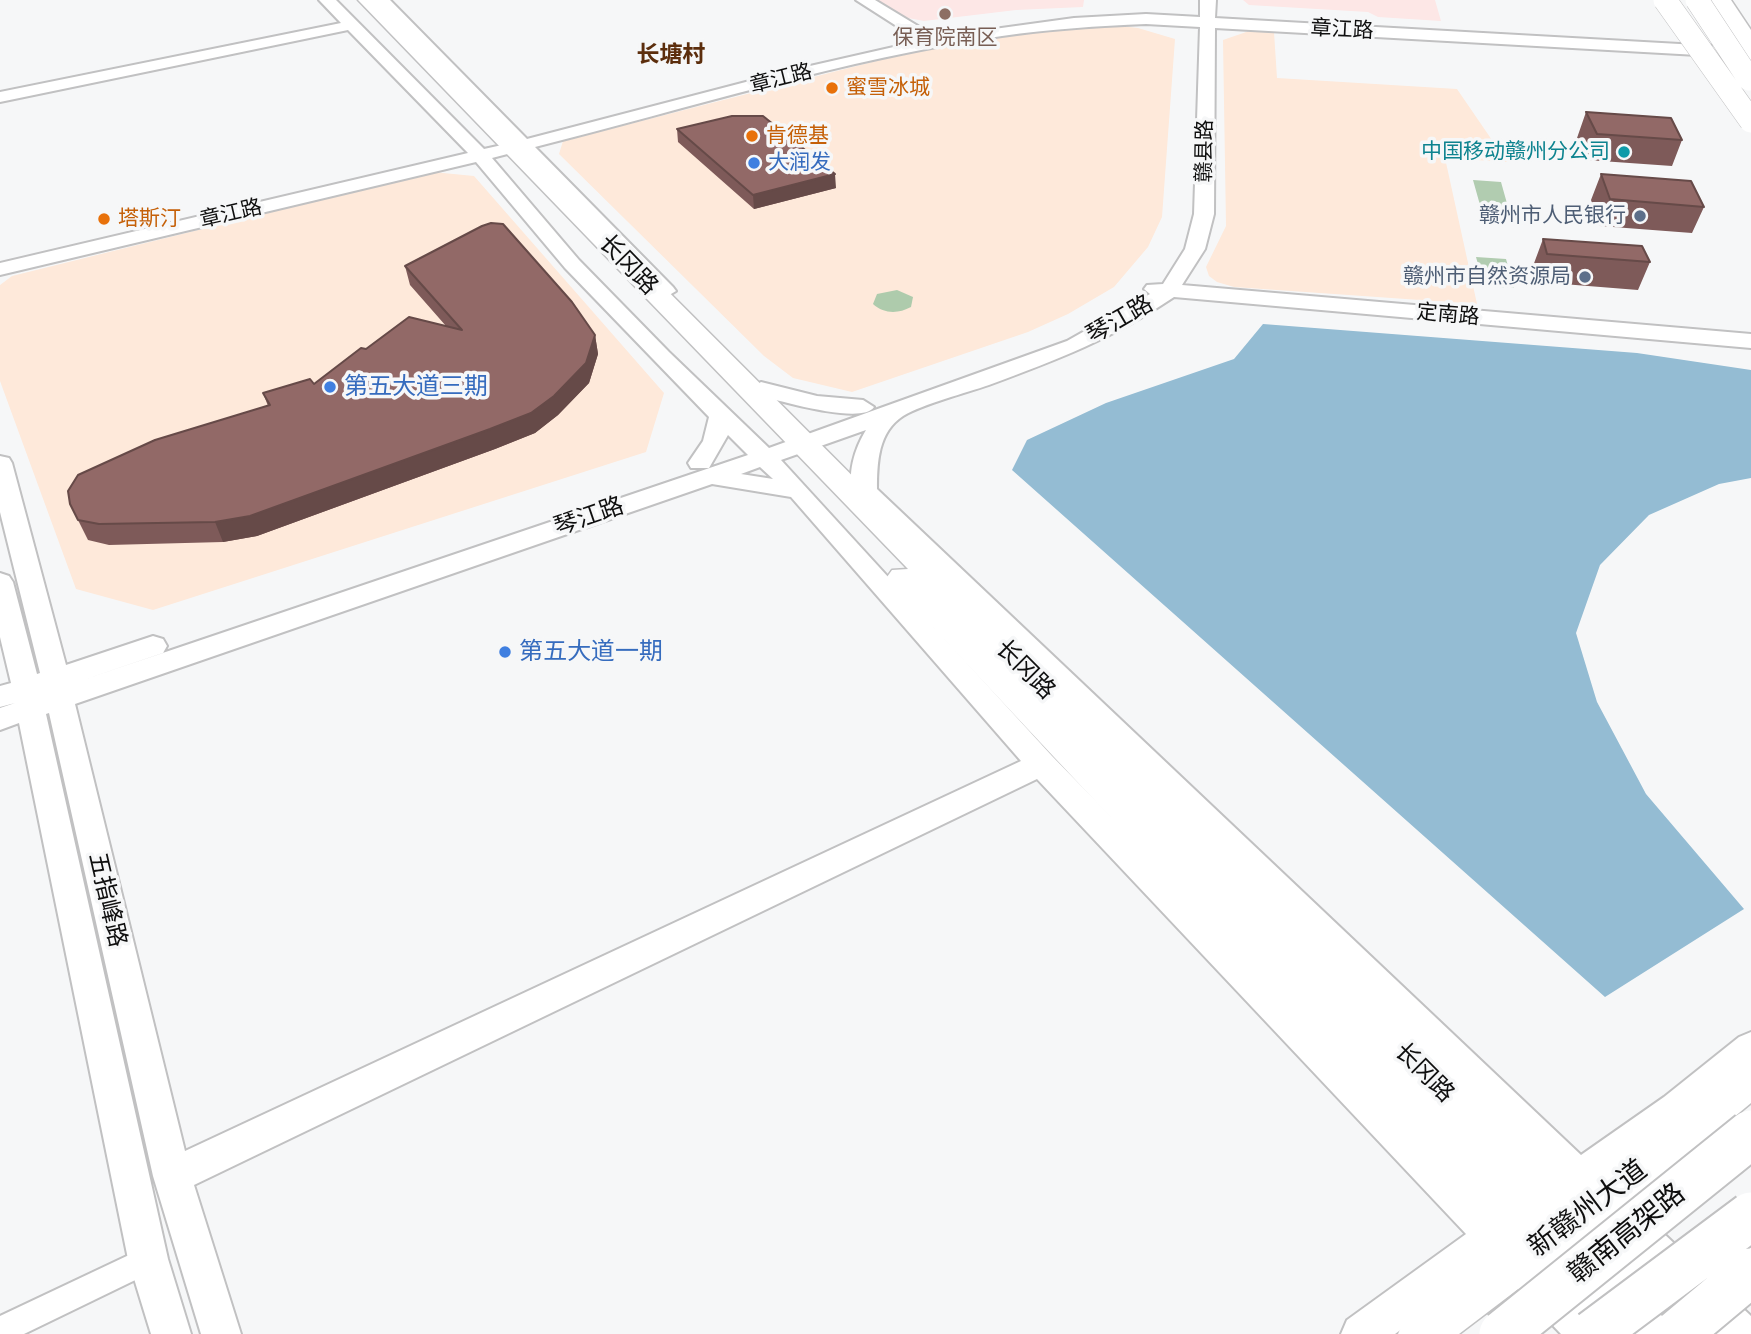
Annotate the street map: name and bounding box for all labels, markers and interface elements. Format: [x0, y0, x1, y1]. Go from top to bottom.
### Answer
marker: 保育院南区 [937, 6, 953, 22]
street label: 章江路 [1310, 16, 1374, 44]
place label: 保育院南区 [893, 25, 997, 51]
district label: 长塘村 [637, 41, 705, 69]
street label: 章江路 [747, 59, 815, 99]
place label: 蜜雪冰城 [846, 75, 930, 101]
marker: 蜜雪冰城 [824, 80, 840, 96]
street label: 赣县路 [1192, 119, 1218, 183]
place label: 肯德基 [766, 123, 829, 149]
marker: 肯德基 [744, 128, 760, 144]
place label: 中国移动赣州分公司 [1421, 139, 1610, 165]
marker: 中国移动赣州分公司 [1616, 144, 1632, 160]
place label: 大润发 [768, 150, 831, 176]
marker: 大润发 [746, 155, 762, 171]
street label: 章江路 [197, 195, 265, 233]
place label: 赣州市人民银行 [1479, 203, 1626, 229]
place label: 塔斯汀 [118, 206, 181, 232]
marker: 赣州市人民银行 [1632, 208, 1648, 224]
marker: 塔斯汀 [96, 211, 112, 227]
street label: 长冈路 [593, 229, 663, 301]
place label: 赣州市自然资源局 [1403, 264, 1571, 290]
marker: 赣州市自然资源局 [1577, 269, 1593, 285]
street label: 琴江路 [1082, 290, 1158, 350]
street label: 定南路 [1416, 300, 1480, 330]
place label: 第五大道三期 [344, 373, 488, 401]
marker: 第五大道三期 [322, 379, 338, 395]
street label: 琴江路 [550, 492, 628, 542]
street label: 长冈路 [989, 634, 1061, 706]
place label: 第五大道一期 [519, 638, 663, 666]
marker: 第五大道一期 [497, 644, 513, 660]
street label: 五指峰路 [82, 850, 132, 950]
street label: 长冈路 [1388, 1037, 1460, 1109]
street label: 新赣州大道 [1522, 1153, 1654, 1265]
street label: 赣南高架路 [1562, 1177, 1692, 1291]

